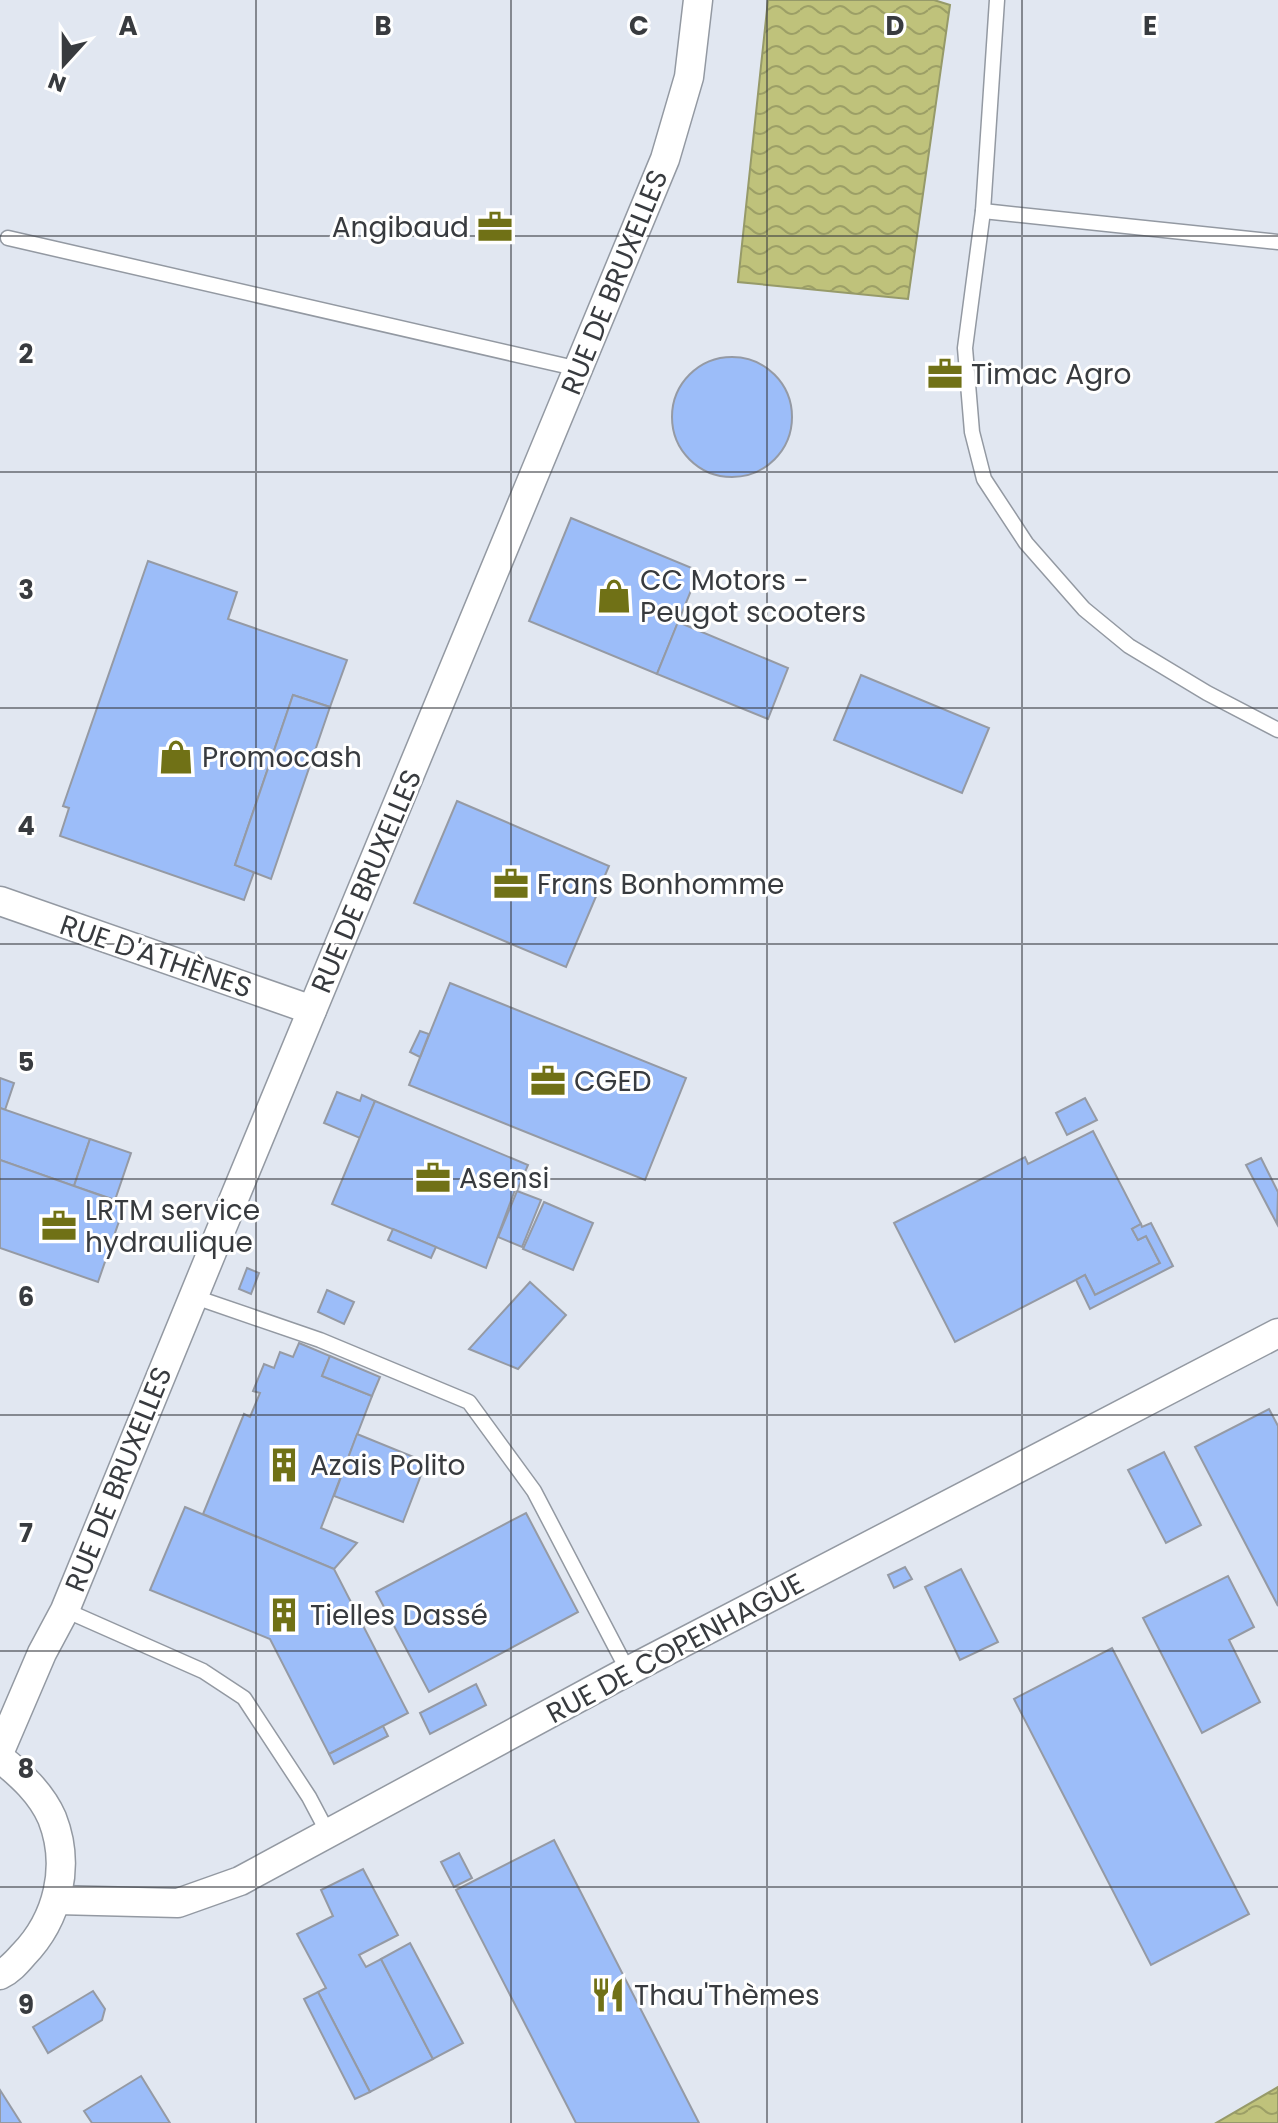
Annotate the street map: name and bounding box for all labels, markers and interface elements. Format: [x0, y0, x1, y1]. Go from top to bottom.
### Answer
text: A [118, 8, 138, 44]
text: B [374, 8, 392, 44]
text: C [629, 8, 649, 44]
text: D [886, 8, 905, 44]
text: E [1143, 8, 1157, 44]
north arrow [24, 24, 104, 104]
text: N [44, 65, 70, 100]
street label: RUE DE BRUXELLES [552, 164, 677, 400]
place label: Angibaud [332, 208, 469, 247]
office icon: Angibaud [476, 208, 514, 246]
text: 2 [19, 336, 34, 372]
office icon: Timac Agro [926, 355, 964, 393]
place label: Timac Agro [971, 355, 1131, 394]
place label: CC Motors - Peugot scooters [640, 561, 866, 632]
text: 3 [18, 572, 34, 608]
shop icon: CC Motors - Peugot scooters [595, 577, 633, 615]
shop icon: Promocash [157, 738, 195, 776]
place label: Promocash [202, 738, 362, 777]
street label: RUE DE BRUXELLES [302, 763, 431, 999]
text: 4 [17, 808, 35, 844]
office icon: Frans Bonhomme [492, 865, 530, 903]
place label: Frans Bonhomme [537, 865, 784, 904]
street label: RUE D'ATHÈNES [55, 905, 257, 1008]
text: 5 [18, 1044, 34, 1080]
office icon: CGED [529, 1062, 567, 1100]
place label: CGED [574, 1062, 652, 1101]
office icon: Asensi [414, 1159, 452, 1197]
place label: Asensi [459, 1159, 549, 1198]
place label: LRTM service hydraulique [85, 1191, 260, 1262]
office icon: LRTM service hydraulique [40, 1207, 78, 1245]
text: 6 [18, 1279, 34, 1315]
street label: RUE DE BRUXELLES [56, 1361, 181, 1597]
building icon: Azais Polito [265, 1446, 303, 1484]
place label: Azais Polito [310, 1446, 466, 1485]
text: 7 [19, 1515, 33, 1551]
street label: RUE DE COPENHAGUE [540, 1564, 811, 1733]
building icon: Tielles Dassé [265, 1596, 303, 1634]
place label: Tielles Dassé [310, 1596, 488, 1635]
text: 8 [18, 1751, 34, 1787]
restaurant icon: Thau'Thèmes [589, 1976, 627, 2014]
place label: Thau'Thèmes [634, 1976, 820, 2015]
text: 9 [18, 1987, 34, 2023]

